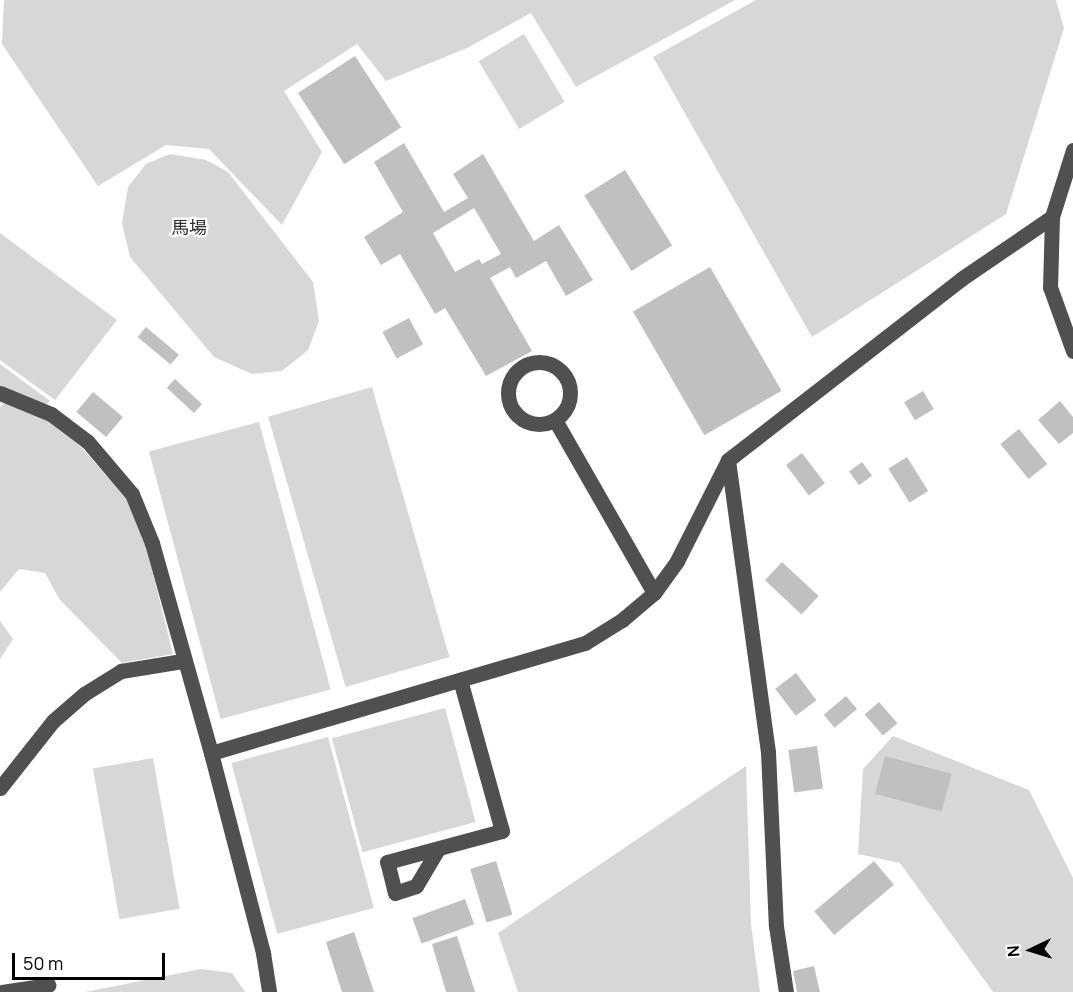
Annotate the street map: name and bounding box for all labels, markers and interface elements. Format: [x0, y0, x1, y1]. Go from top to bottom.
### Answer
park label: 馬場 [171, 216, 207, 238]
north arrow [1001, 920, 1061, 980]
scale bar [15, 941, 168, 979]
text: N [1002, 945, 1024, 958]
text: 50 m [23, 951, 63, 975]

